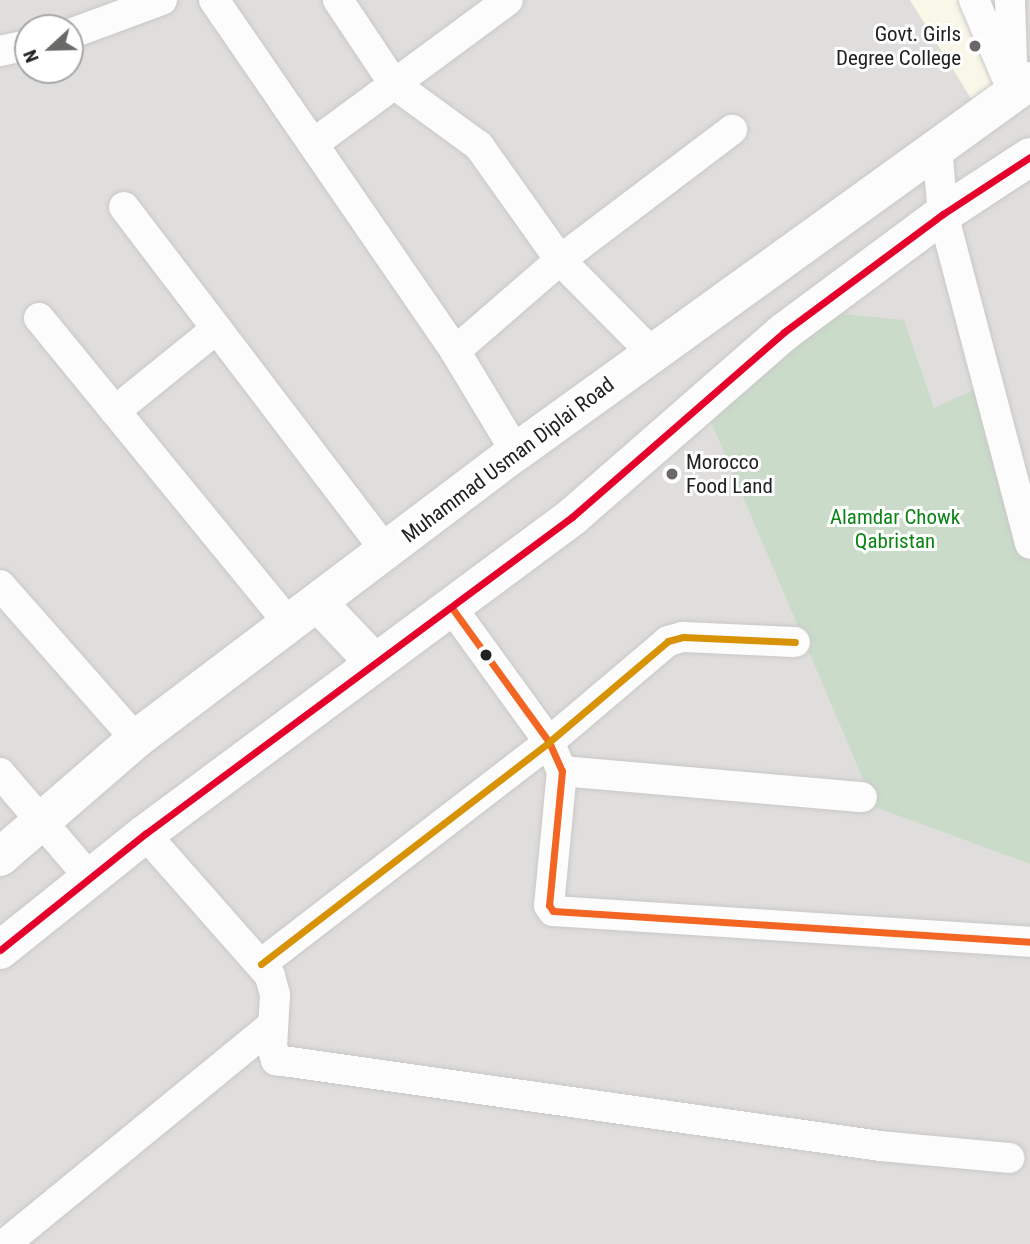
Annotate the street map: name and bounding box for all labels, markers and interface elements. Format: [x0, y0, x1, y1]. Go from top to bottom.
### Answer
north arrow [14, 14, 84, 84]
place label: Govt. Girls Degree College [836, 21, 961, 71]
marker: Govt. Girls Degree College [967, 38, 983, 54]
text: N [18, 47, 44, 66]
street label: Muhammad Usman Diplai Road [397, 372, 619, 548]
place label: Morocco Food Land [686, 449, 773, 499]
marker: Morocco Food Land [664, 466, 680, 482]
park label: Alamdar Chowk Qabristan [830, 504, 960, 554]
unlabelled marker [479, 648, 493, 662]

